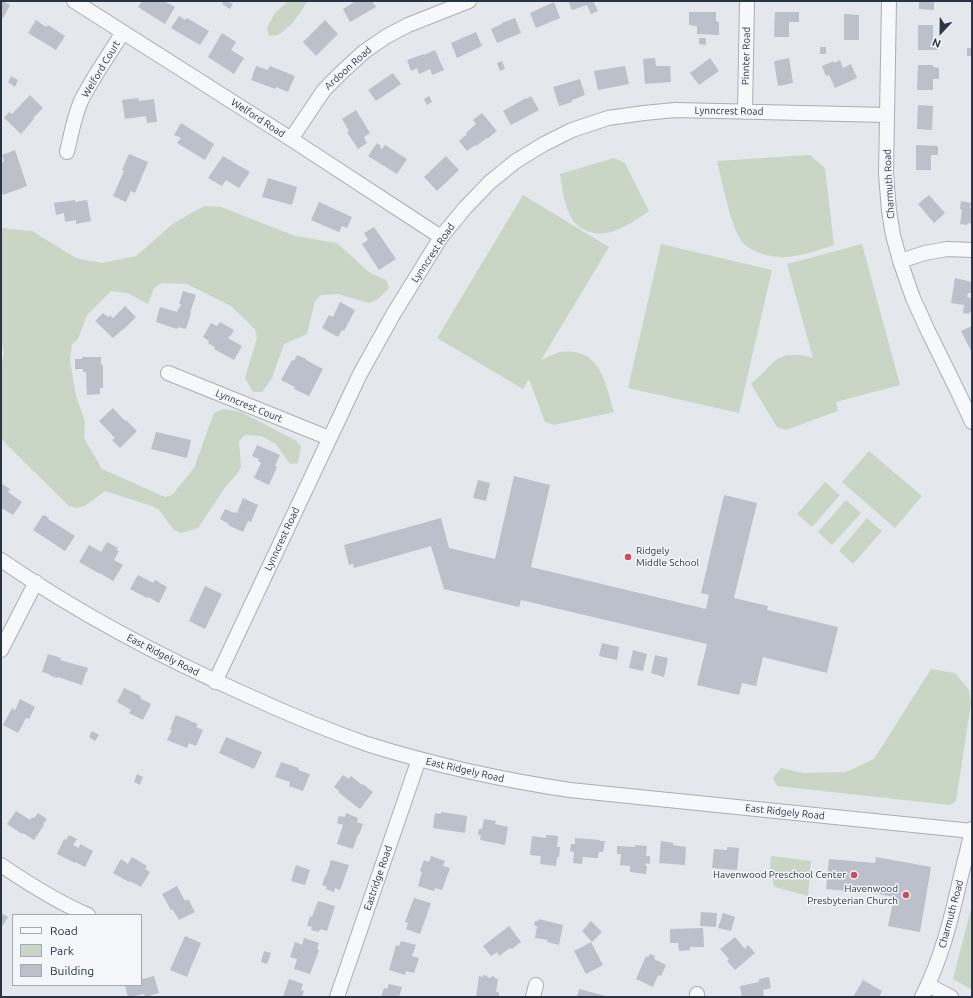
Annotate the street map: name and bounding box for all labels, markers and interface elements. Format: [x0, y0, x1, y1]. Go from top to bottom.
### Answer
north arrow [921, 12, 961, 52]
street label: Pinnter Road [739, 27, 753, 85]
text: N [930, 36, 943, 50]
street label: Welford Court [79, 38, 123, 100]
street label: Ardoon Road [322, 44, 374, 92]
street label: Welford Road [229, 96, 287, 140]
street label: Lynncrest Road [695, 104, 763, 118]
street label: Charmuth Road [881, 149, 897, 219]
street label: Lynncrest Road [409, 221, 457, 285]
street label: Lynncrest Court [214, 387, 284, 425]
street label: Lynncrest Road [262, 505, 302, 573]
place label: Ridgely Middle School [636, 545, 699, 568]
marker: Ridgely Middle School [623, 552, 633, 562]
street label: East Ridgely Road [125, 632, 201, 678]
street label: East Ridgely Road [425, 755, 505, 785]
street label: East Ridgely Road [745, 802, 825, 822]
street label: Eastridge Road [361, 844, 395, 912]
place label: Havenwood Preschool Center [713, 869, 846, 881]
marker: Havenwood Preschool Center [849, 870, 859, 880]
street label: Charmuth Road [936, 879, 966, 949]
place label: Havenwood Presbyterian Church [807, 883, 898, 906]
marker: Havenwood Presbyterian Church [901, 890, 911, 900]
legend [12, 914, 142, 986]
text: Road [50, 924, 78, 937]
text: Park [50, 944, 74, 957]
text: Building [50, 964, 94, 977]

